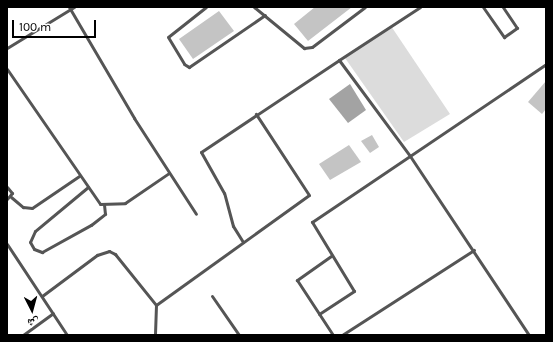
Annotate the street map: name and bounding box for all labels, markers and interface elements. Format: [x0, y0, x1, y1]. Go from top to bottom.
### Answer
scale bar [14, 12, 98, 38]
text: 100 m [19, 20, 51, 34]
north arrow [12, 290, 52, 330]
text: ش [27, 315, 40, 330]

